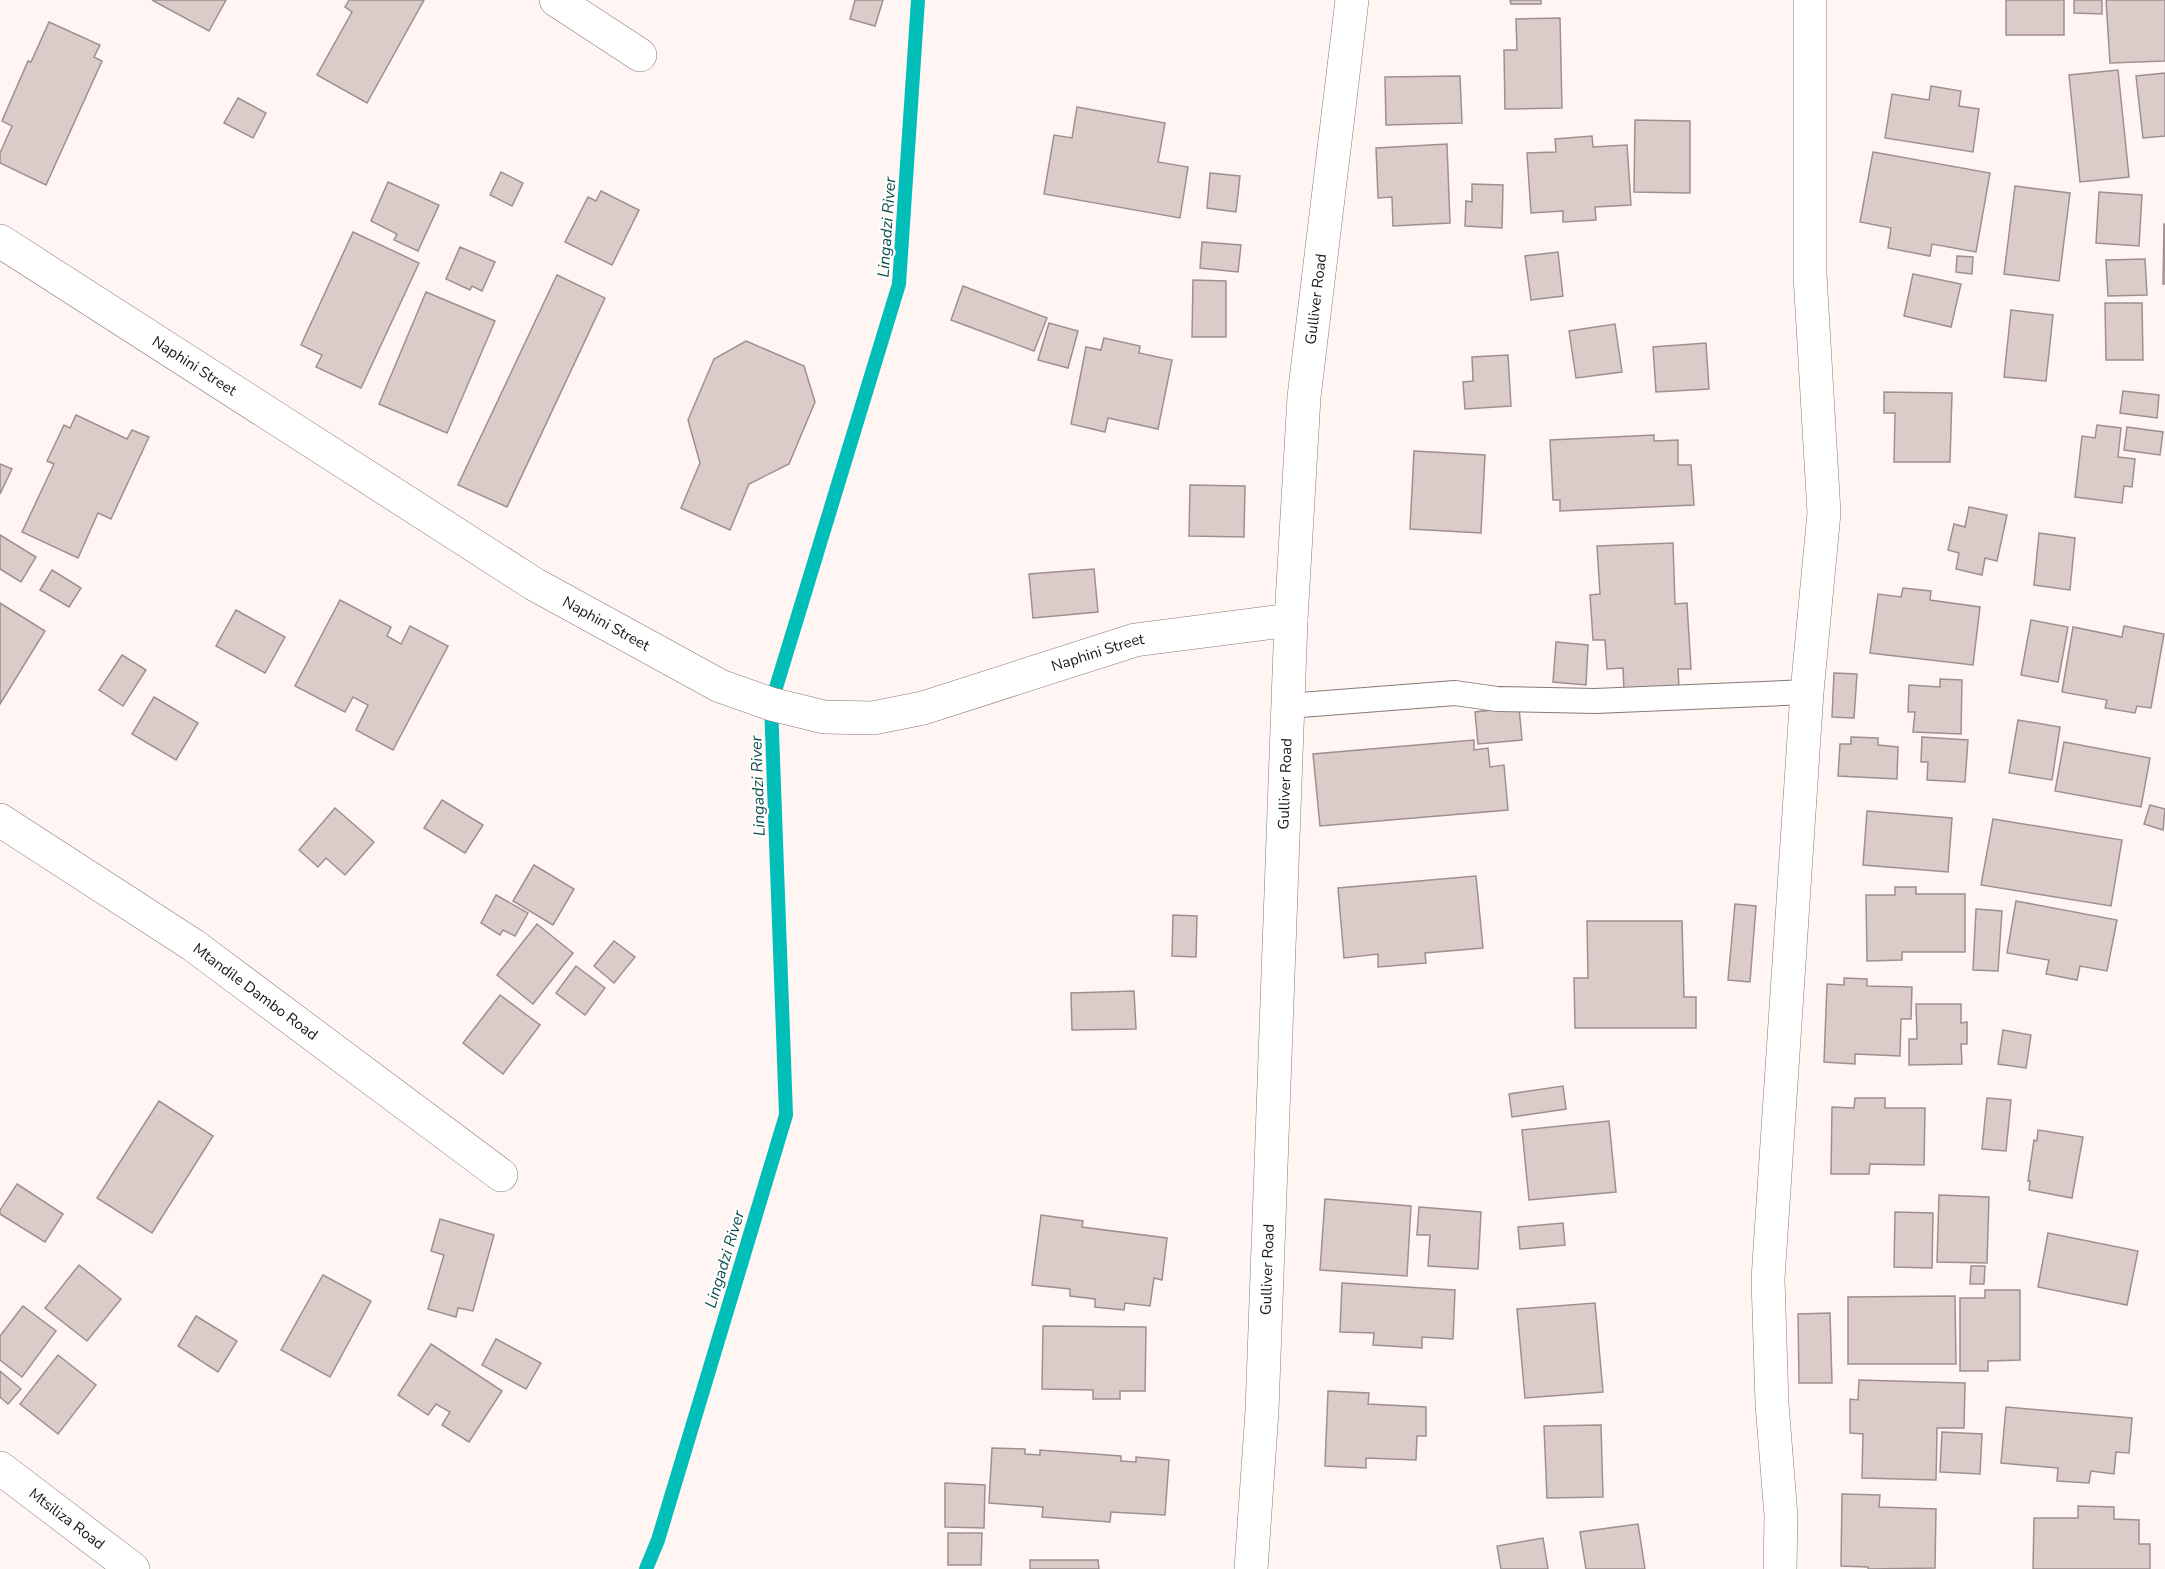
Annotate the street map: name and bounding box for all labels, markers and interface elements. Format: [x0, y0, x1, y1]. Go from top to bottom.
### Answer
water label: Lingadzi River [873, 175, 902, 278]
street label: Gulliver Road [1300, 252, 1331, 346]
street label: Naphini Street [148, 331, 241, 401]
street label: Naphini Street [559, 592, 654, 656]
street label: Naphini Street [1049, 629, 1146, 676]
water label: Lingadzi River [745, 734, 771, 837]
street label: Gulliver Road [1273, 738, 1297, 830]
street label: Mtandile Dambo Road [189, 939, 322, 1045]
water label: Lingadzi River [700, 1207, 751, 1311]
street label: Gulliver Road [1256, 1223, 1279, 1316]
street label: Mtsiliza Road [25, 1484, 109, 1554]

